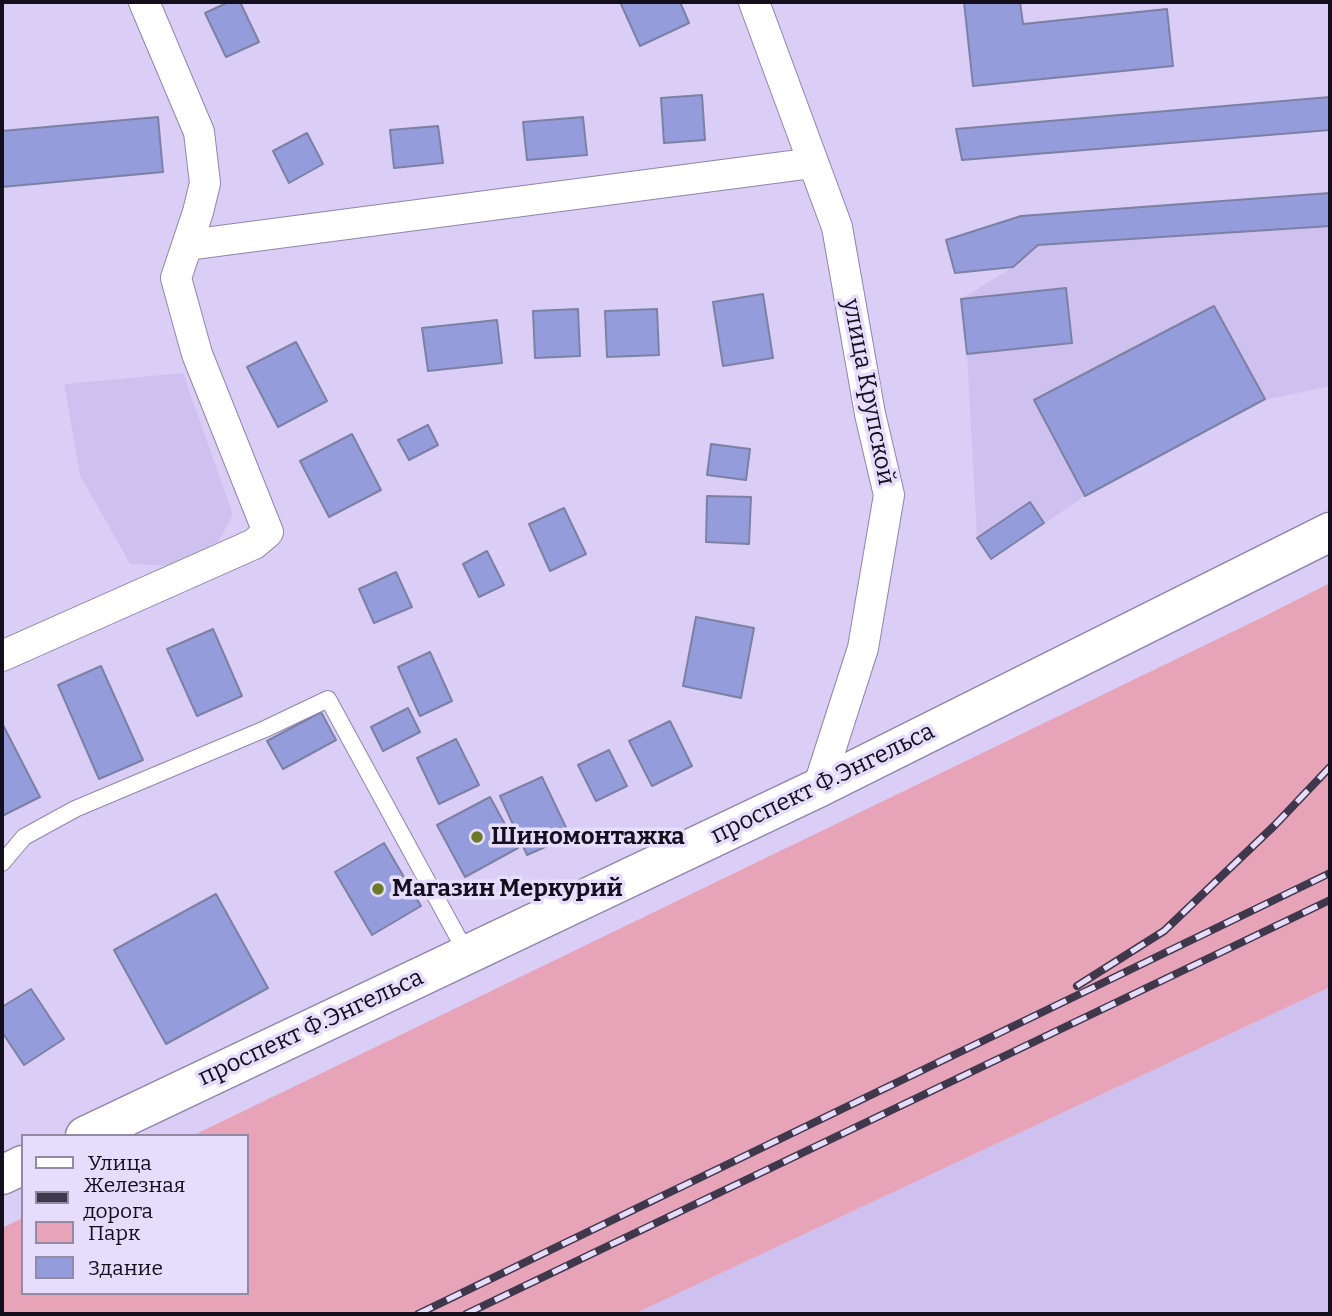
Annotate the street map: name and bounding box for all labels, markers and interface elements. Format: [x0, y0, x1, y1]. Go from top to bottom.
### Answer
street label: улица Крупской [836, 296, 900, 488]
street label: проспект Ф.Энгельса [707, 717, 939, 851]
place label: Шиномонтажка [491, 823, 685, 851]
marker: Шиномонтажка [469, 829, 485, 845]
place label: Магазин Меркурий [392, 875, 623, 903]
marker: Магазин Меркурий [370, 881, 386, 897]
street label: проспект Ф.Энгельса [194, 963, 428, 1093]
legend [21, 1134, 248, 1295]
text: Улица [88, 1150, 152, 1176]
text: Железная дорога [83, 1172, 185, 1224]
text: Парк [88, 1220, 140, 1246]
text: Здание [88, 1255, 163, 1281]

